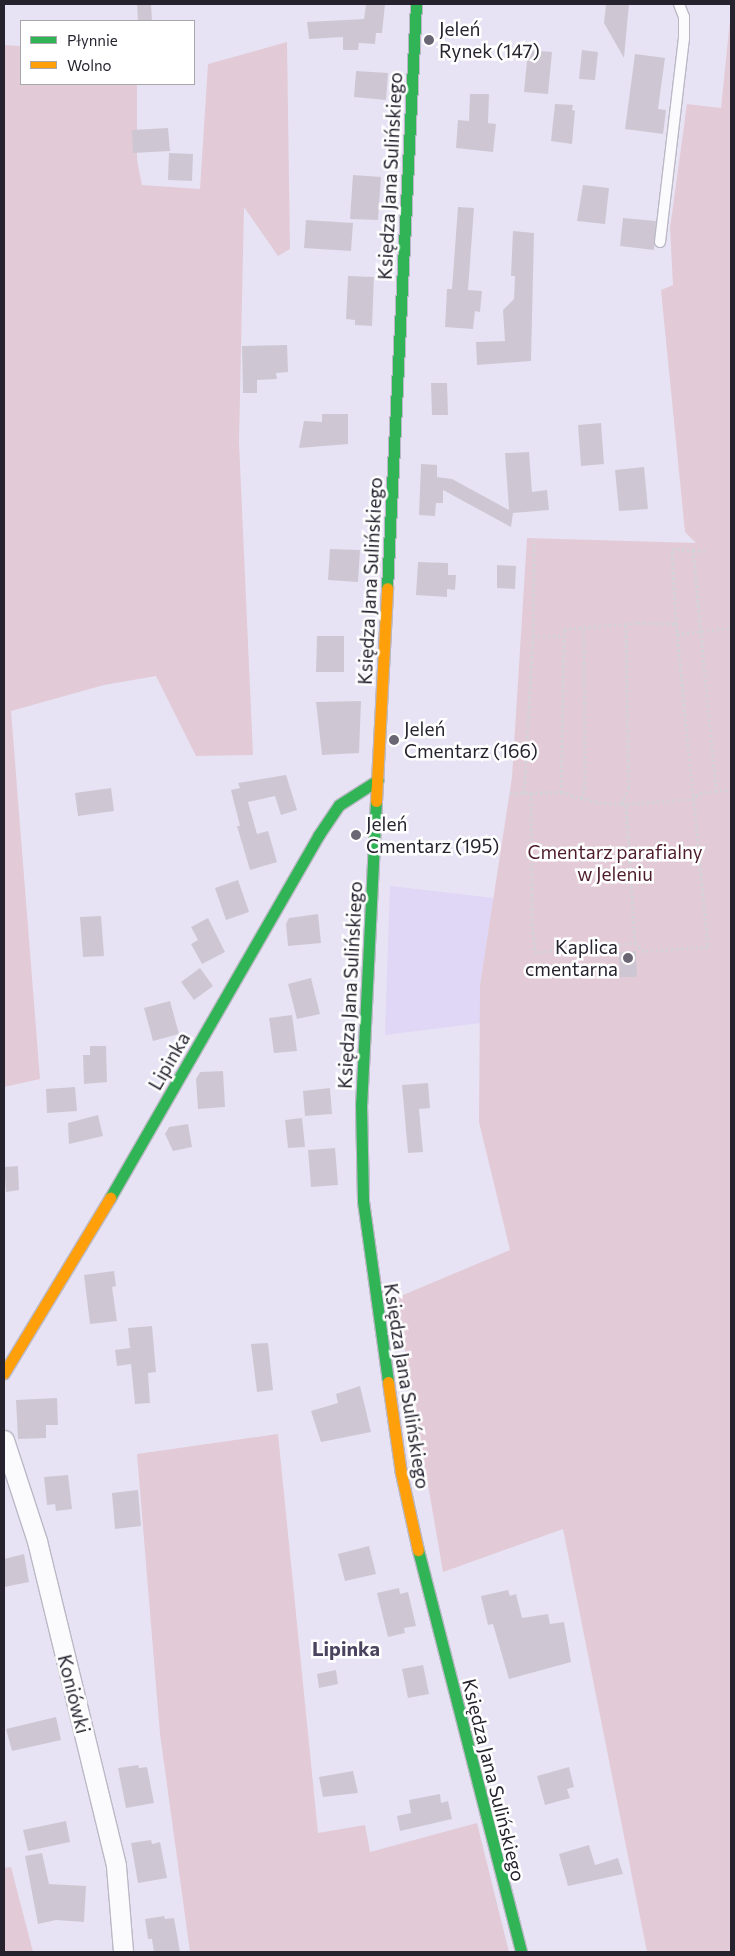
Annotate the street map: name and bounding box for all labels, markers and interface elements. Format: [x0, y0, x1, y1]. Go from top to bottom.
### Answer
place label: Jeleń Rynek (147) [439, 18, 540, 62]
legend [20, 20, 195, 85]
text: Płynnie [67, 31, 118, 49]
marker: Jeleń Rynek (147) [423, 34, 435, 46]
text: Wolno [67, 56, 112, 74]
street label: Księdza Jana Sulińskiego [373, 72, 407, 280]
street label: Księdza Jana Sulińskiego [353, 477, 387, 685]
place label: Jeleń Cmentarz (166) [404, 718, 538, 762]
marker: Jeleń Cmentarz (166) [388, 734, 400, 746]
place label: Jeleń Cmentarz (195) [366, 813, 499, 857]
marker: Jeleń Cmentarz (195) [350, 829, 362, 841]
park label: Cmentarz parafialny w Jeleniu [527, 841, 703, 885]
street label: Księdza Jana Sulińskiego [333, 881, 367, 1089]
place label: Kaplica cmentarna [525, 936, 618, 980]
marker: Kaplica cmentarna [622, 952, 634, 964]
street label: Lipinka [143, 1028, 195, 1094]
street label: Księdza Jana Sulińskiego [379, 1282, 435, 1490]
district label: Lipinka [312, 1636, 380, 1660]
street label: Koniówki [53, 1652, 95, 1736]
street label: Księdza Jana Sulińskiego [458, 1676, 530, 1884]

